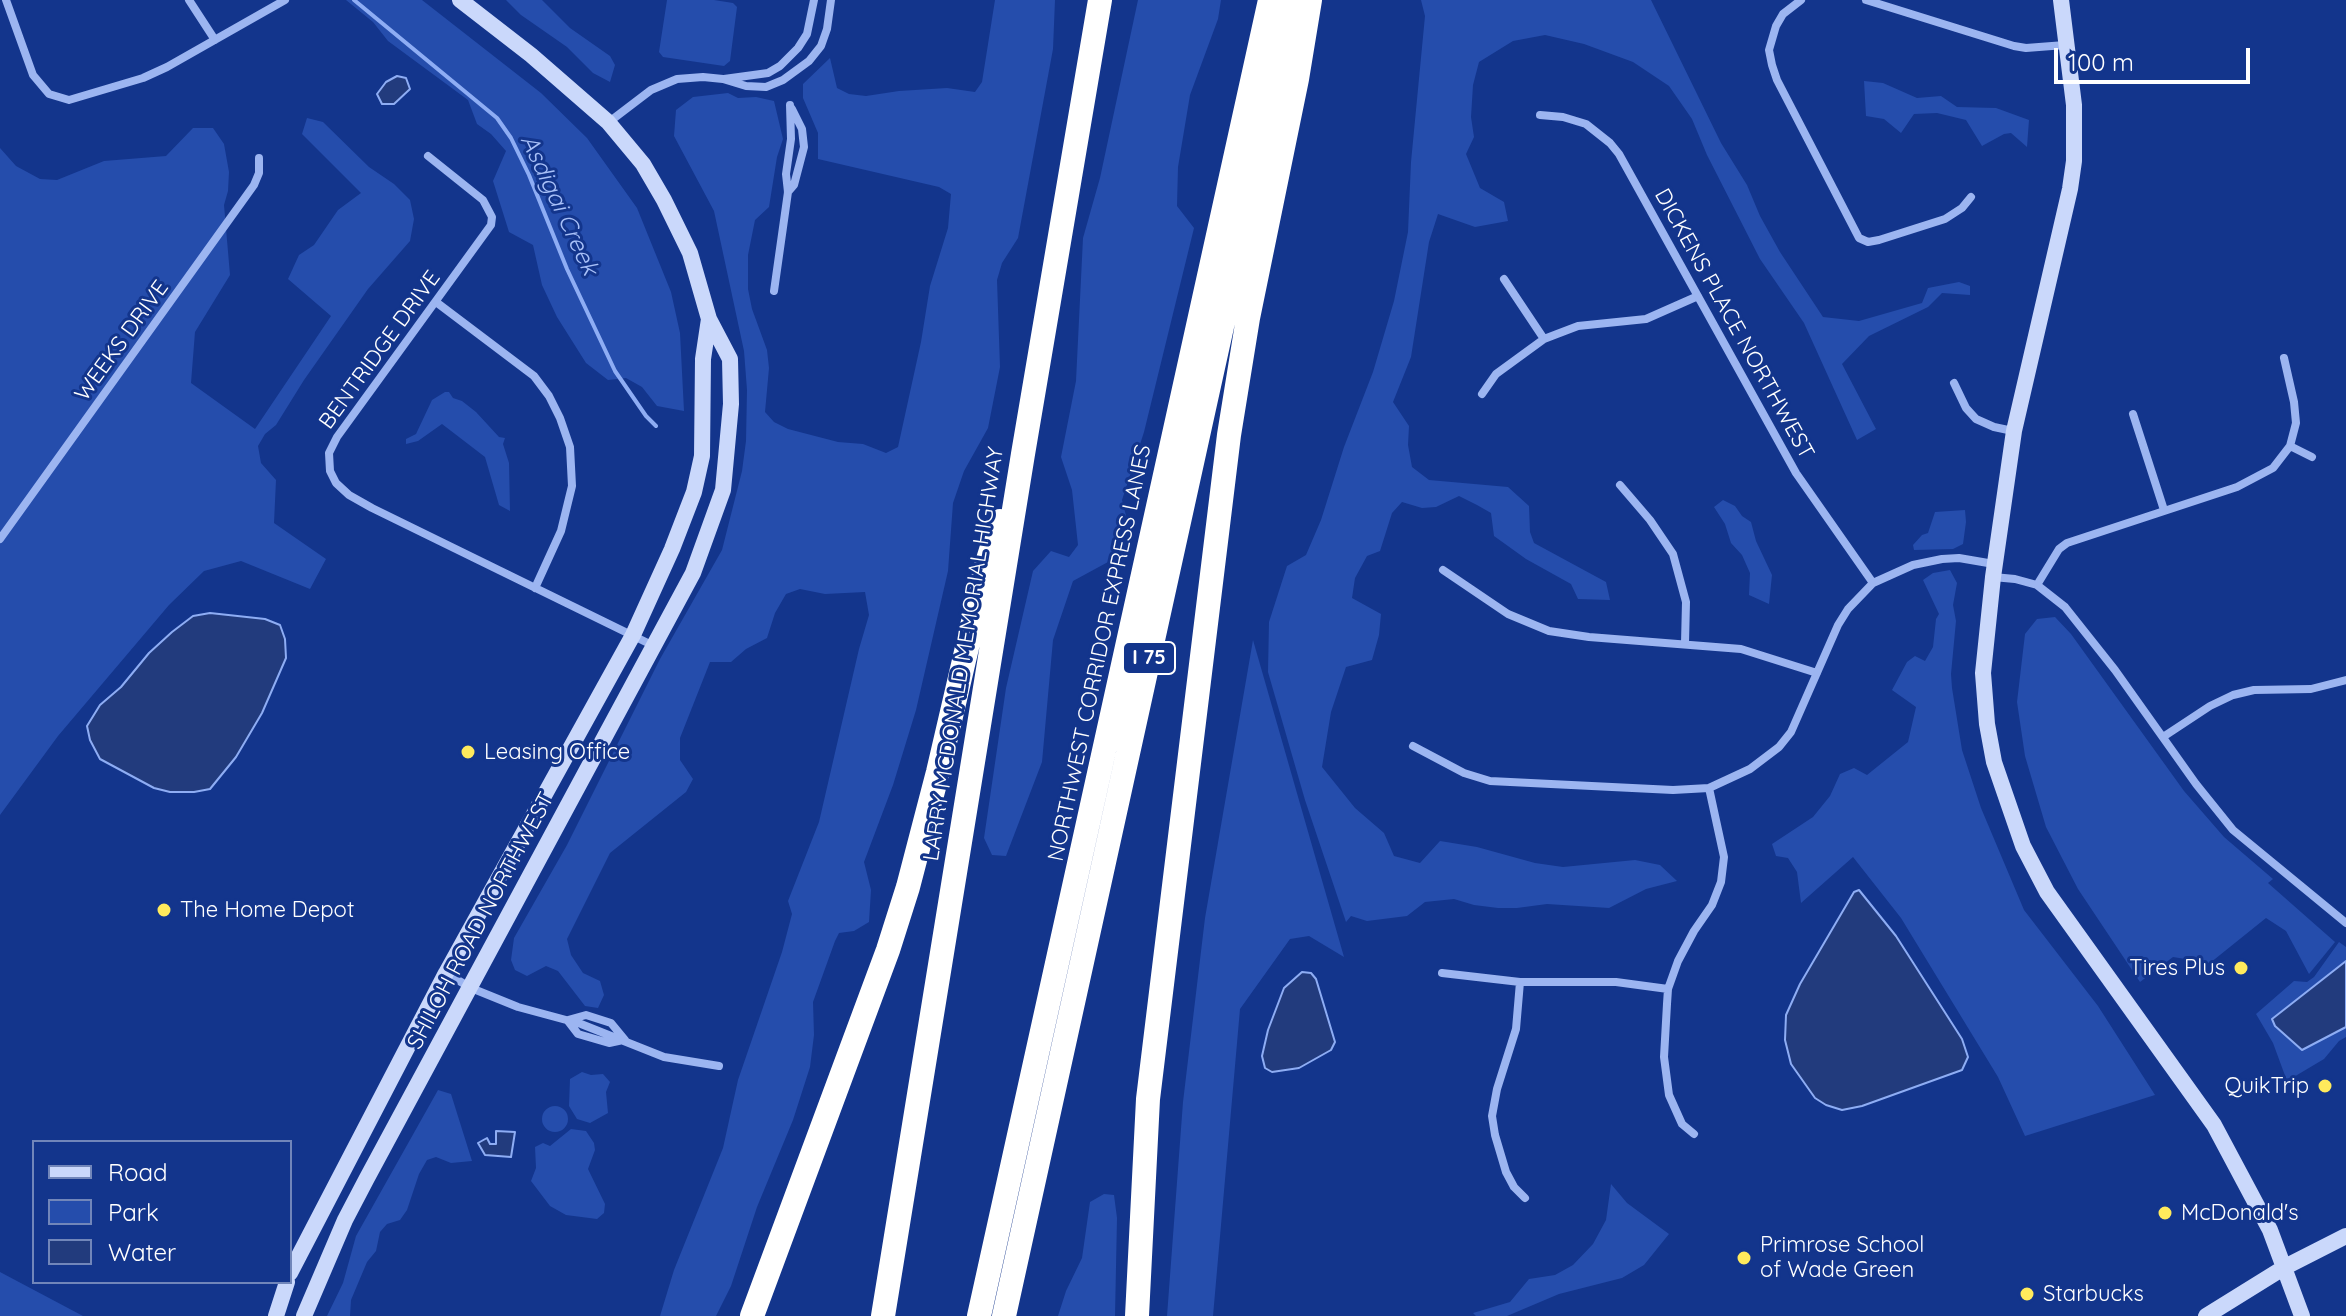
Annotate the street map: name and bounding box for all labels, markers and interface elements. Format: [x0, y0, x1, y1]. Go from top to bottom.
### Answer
scale bar [2058, 32, 2254, 82]
text: 100 m [2068, 47, 2134, 77]
water label: Asdigai Creek [514, 130, 604, 280]
street label: DICKENS PLACE NORTHWEST [1649, 184, 1819, 464]
street label: BENTRIDGE DRIVE [314, 266, 446, 434]
street label: WEEKS DRIVE [69, 276, 175, 406]
street label: NORTHWEST CORRIDOR EXPRESS LANES [1043, 442, 1157, 864]
street label: LARRY MCDONALD MEMORIAL HIGHWAY [918, 445, 1010, 863]
road number: I 75 [1123, 642, 1175, 674]
place label: Leasing Office [484, 739, 630, 765]
marker: Leasing Office [459, 743, 477, 761]
street label: SHILOH ROAD NORTHWEST [402, 788, 560, 1054]
place label: The Home Depot [180, 897, 354, 923]
marker: The Home Depot [155, 901, 173, 919]
place label: Tires Plus [2129, 955, 2225, 981]
marker: Tires Plus [2232, 959, 2250, 977]
place label: QuikTrip [2224, 1073, 2309, 1099]
marker: QuikTrip [2316, 1077, 2334, 1095]
legend [32, 1140, 292, 1284]
text: Road [108, 1157, 168, 1187]
text: Park [108, 1197, 159, 1227]
place label: McDonald's [2181, 1200, 2299, 1226]
marker: McDonald's [2156, 1204, 2174, 1222]
place label: Primrose School of Wade Green [1760, 1232, 1924, 1284]
text: Water [108, 1237, 176, 1267]
marker: Primrose School of Wade Green [1735, 1249, 1753, 1267]
place label: Starbucks [2043, 1281, 2144, 1307]
marker: Starbucks [2018, 1285, 2036, 1303]

